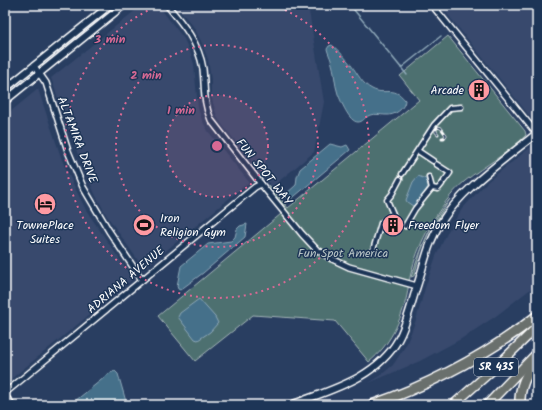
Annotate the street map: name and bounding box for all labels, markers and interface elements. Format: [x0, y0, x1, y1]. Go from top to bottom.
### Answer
text: 3 min [94, 30, 126, 49]
text: 2 min [130, 66, 162, 85]
building icon: Arcade [466, 77, 492, 103]
place label: Arcade [430, 81, 465, 100]
street label: ALTAMIRA DRIVE [52, 94, 103, 187]
text: 1 min [167, 101, 195, 120]
street label: FUN SPOT WAY [231, 134, 298, 210]
centre of rings [210, 139, 224, 153]
hotel icon: TownePlace Suites [32, 191, 58, 217]
place label: Iron Religion Gym [160, 209, 226, 242]
sports icon: Iron Religion Gym [131, 212, 157, 238]
building icon: Freedom Flyer [380, 212, 406, 238]
place label: TownePlace Suites [16, 216, 74, 249]
place label: Freedom Flyer [408, 216, 480, 235]
street label: ADRIANA AVENUE [83, 241, 170, 318]
park label: Fun Spot America [298, 244, 389, 263]
road number: SR 435 [474, 358, 518, 376]

